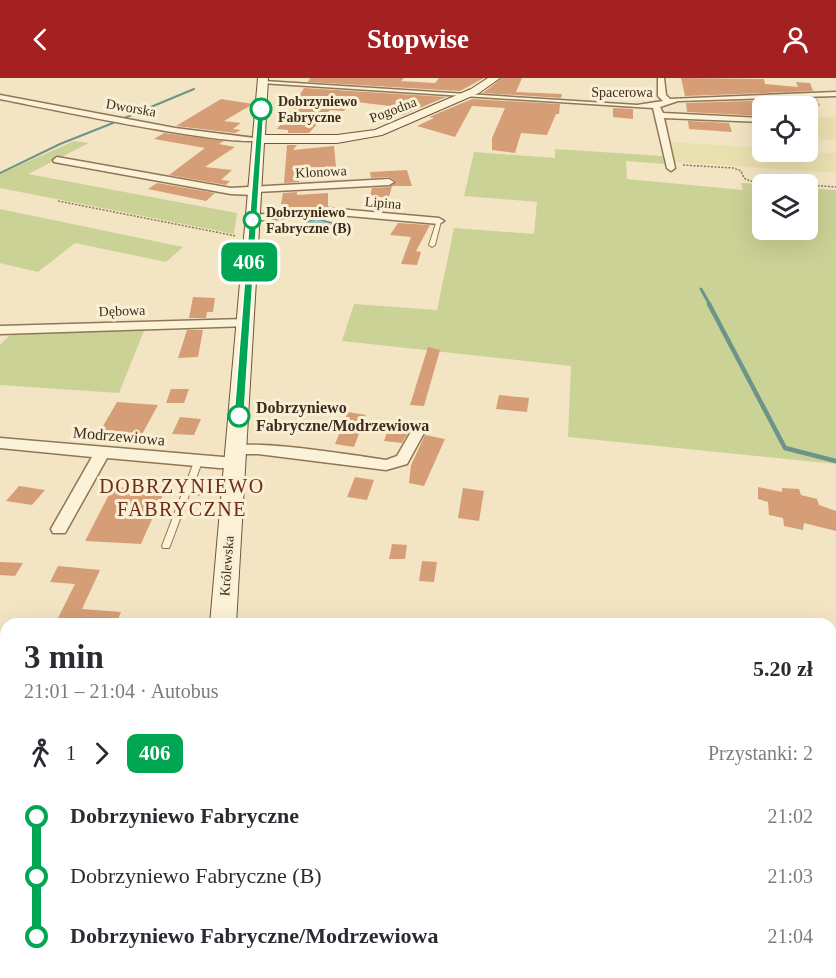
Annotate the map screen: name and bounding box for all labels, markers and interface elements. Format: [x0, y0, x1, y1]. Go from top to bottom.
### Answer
icon: back [24, 23, 57, 56]
icon: person [779, 23, 812, 56]
text: Stopwise [367, 24, 469, 54]
street label: Spacerowa [591, 85, 653, 100]
place label: Dobrzyniewo Fabryczne [278, 94, 357, 125]
street label: Pogodna [367, 94, 419, 126]
street label: Dworska [105, 96, 158, 120]
map controls [752, 96, 818, 240]
button: locate [752, 96, 818, 162]
marker: Dobrzyniewo Fabryczne [250, 98, 272, 120]
street label: Klonowa [295, 163, 348, 181]
button: layers [752, 174, 818, 240]
street label: Lipina [364, 194, 403, 212]
place label: Dobrzyniewo Fabryczne (B) [266, 205, 351, 237]
marker: Dobrzyniewo Fabryczne (B) [243, 211, 261, 229]
line badge: 406 [214, 242, 284, 282]
text: 406 [233, 250, 265, 274]
street label: Dębowa [98, 303, 146, 319]
place label: Dobrzyniewo Fabryczne/Modrzewiowa [256, 399, 429, 435]
marker: Dobrzyniewo Fabryczne/Modrzewiowa [228, 405, 250, 427]
street label: Modrzewiowa [72, 424, 166, 448]
district label: DOBRZYNIEWO FABRYCZNE [99, 475, 265, 520]
street label: Królewska [217, 534, 237, 597]
text: 3 min [24, 639, 104, 675]
text: 5.20 zł [753, 656, 813, 681]
text: 21:01 – 21:04 · Autobus [24, 680, 218, 702]
icon: walk [24, 737, 57, 770]
icon: forward [85, 737, 118, 770]
text: 406 [139, 741, 171, 765]
text: 1 [66, 742, 76, 764]
text: Przystanki: 2 [708, 742, 813, 764]
text: Dobrzyniewo Fabryczne [70, 803, 299, 828]
text: 21:02 [767, 805, 813, 827]
text: Dobrzyniewo Fabryczne (B) [70, 863, 322, 888]
text: 21:03 [767, 865, 813, 887]
text: Dobrzyniewo Fabryczne/Modrzewiowa [70, 923, 438, 948]
text: 21:04 [767, 925, 813, 947]

